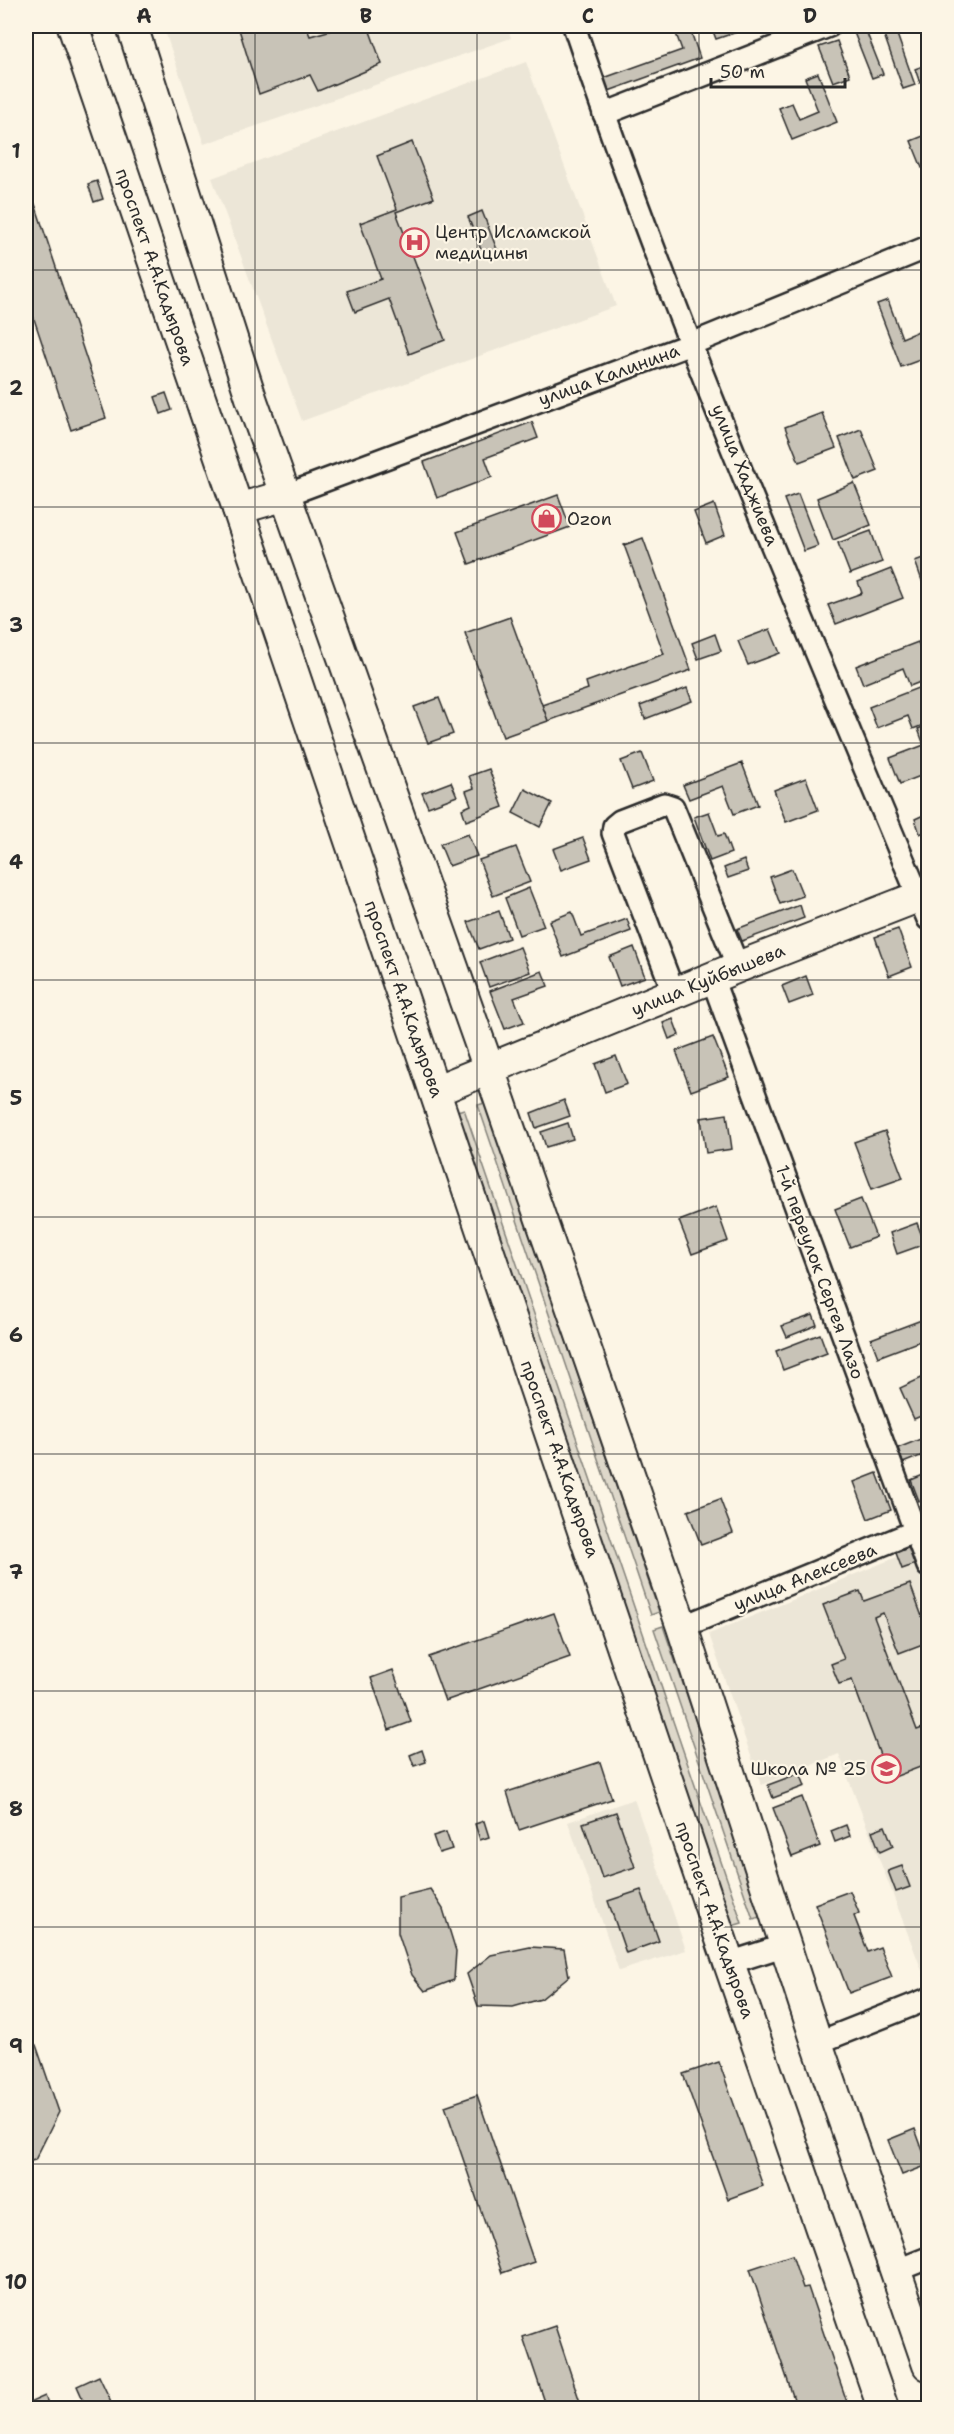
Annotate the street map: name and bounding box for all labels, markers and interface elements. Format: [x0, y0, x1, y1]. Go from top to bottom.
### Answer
text: A [136, 3, 152, 29]
text: B [360, 3, 372, 29]
text: C [582, 3, 594, 29]
text: D [803, 3, 817, 29]
scale bar [711, 51, 844, 89]
text: 50 m [720, 60, 765, 84]
text: 1 [11, 138, 21, 164]
street label: проспект А.А.Кадырова [110, 165, 200, 369]
place label: Центр Исламской медицины [435, 220, 591, 265]
hospital icon: Центр Исламской медицины [398, 226, 430, 258]
street label: улица Калинина [535, 338, 683, 412]
text: 2 [9, 375, 23, 401]
street label: улица Хаджиева [706, 401, 784, 549]
shop icon: Ozon [530, 503, 562, 535]
place label: Ozon [567, 507, 612, 531]
text: 3 [9, 612, 23, 638]
text: 4 [9, 849, 23, 875]
street label: проспект А.А.Кадырова [359, 897, 449, 1101]
street label: улица Куйбышева [628, 938, 788, 1022]
text: 5 [10, 1085, 22, 1111]
street label: 1-й переулок Сергея Лазо [770, 1161, 870, 1383]
text: 6 [9, 1322, 23, 1348]
street label: проспект А.А.Кадырова [515, 1357, 605, 1561]
street label: улица Алексеева [730, 1537, 880, 1617]
text: 7 [9, 1559, 23, 1585]
school or university icon: Школа № 25 [871, 1753, 903, 1785]
place label: Школа № 25 [750, 1757, 866, 1781]
text: 8 [9, 1796, 23, 1822]
street label: проспект А.А.Кадырова [670, 1818, 760, 2022]
text: 9 [9, 2033, 23, 2059]
text: 10 [5, 2269, 27, 2295]

